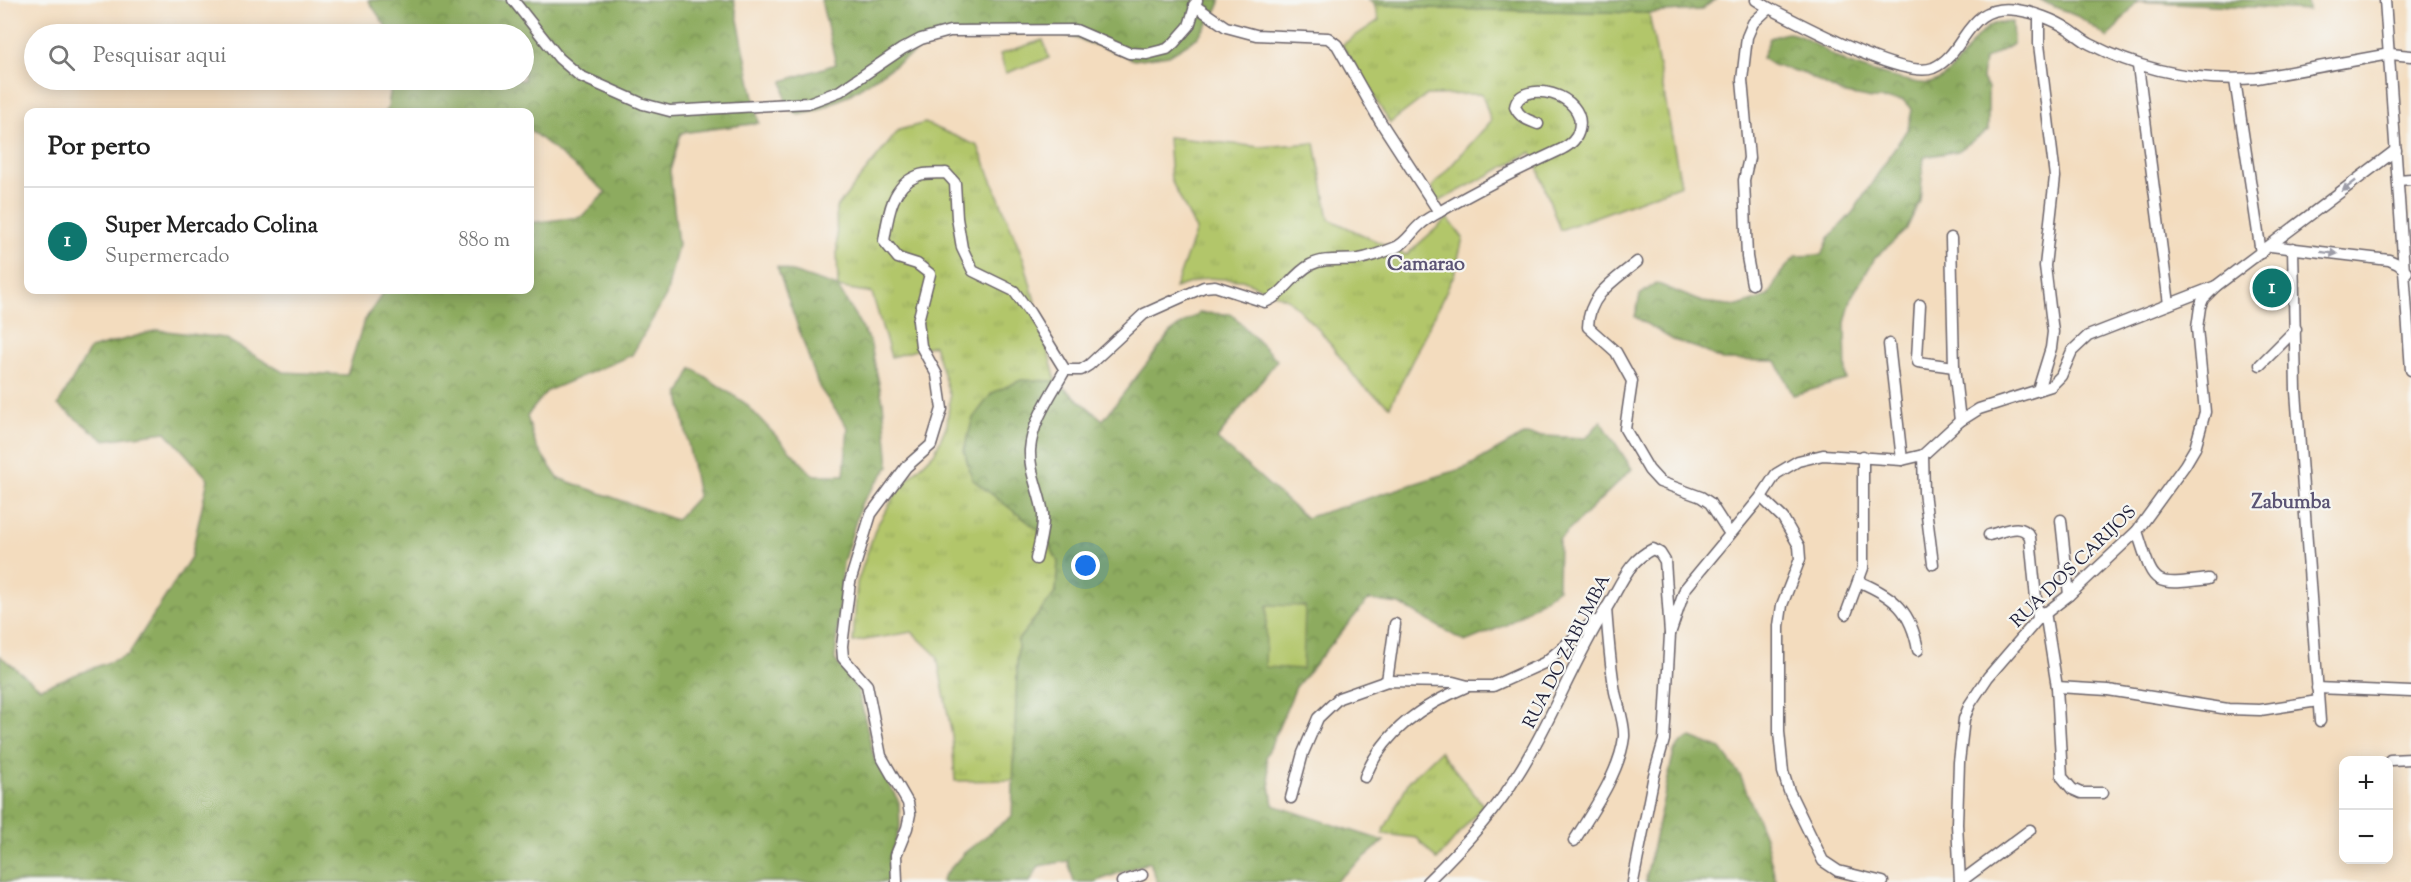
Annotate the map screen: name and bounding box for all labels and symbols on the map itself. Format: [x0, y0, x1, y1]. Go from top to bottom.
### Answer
one-way arrow [2342, 179, 2357, 191]
one-way arrow [2320, 248, 2339, 257]
district label: Camarao [1387, 251, 1465, 280]
pin: 1 [2252, 266, 2292, 310]
district label: Zabumba [2251, 489, 2331, 518]
street label: RUA DOS CARIJOS [2005, 500, 2143, 635]
your location [1071, 551, 1100, 580]
street label: RUA DO ZABUMBA [1518, 570, 1618, 734]

